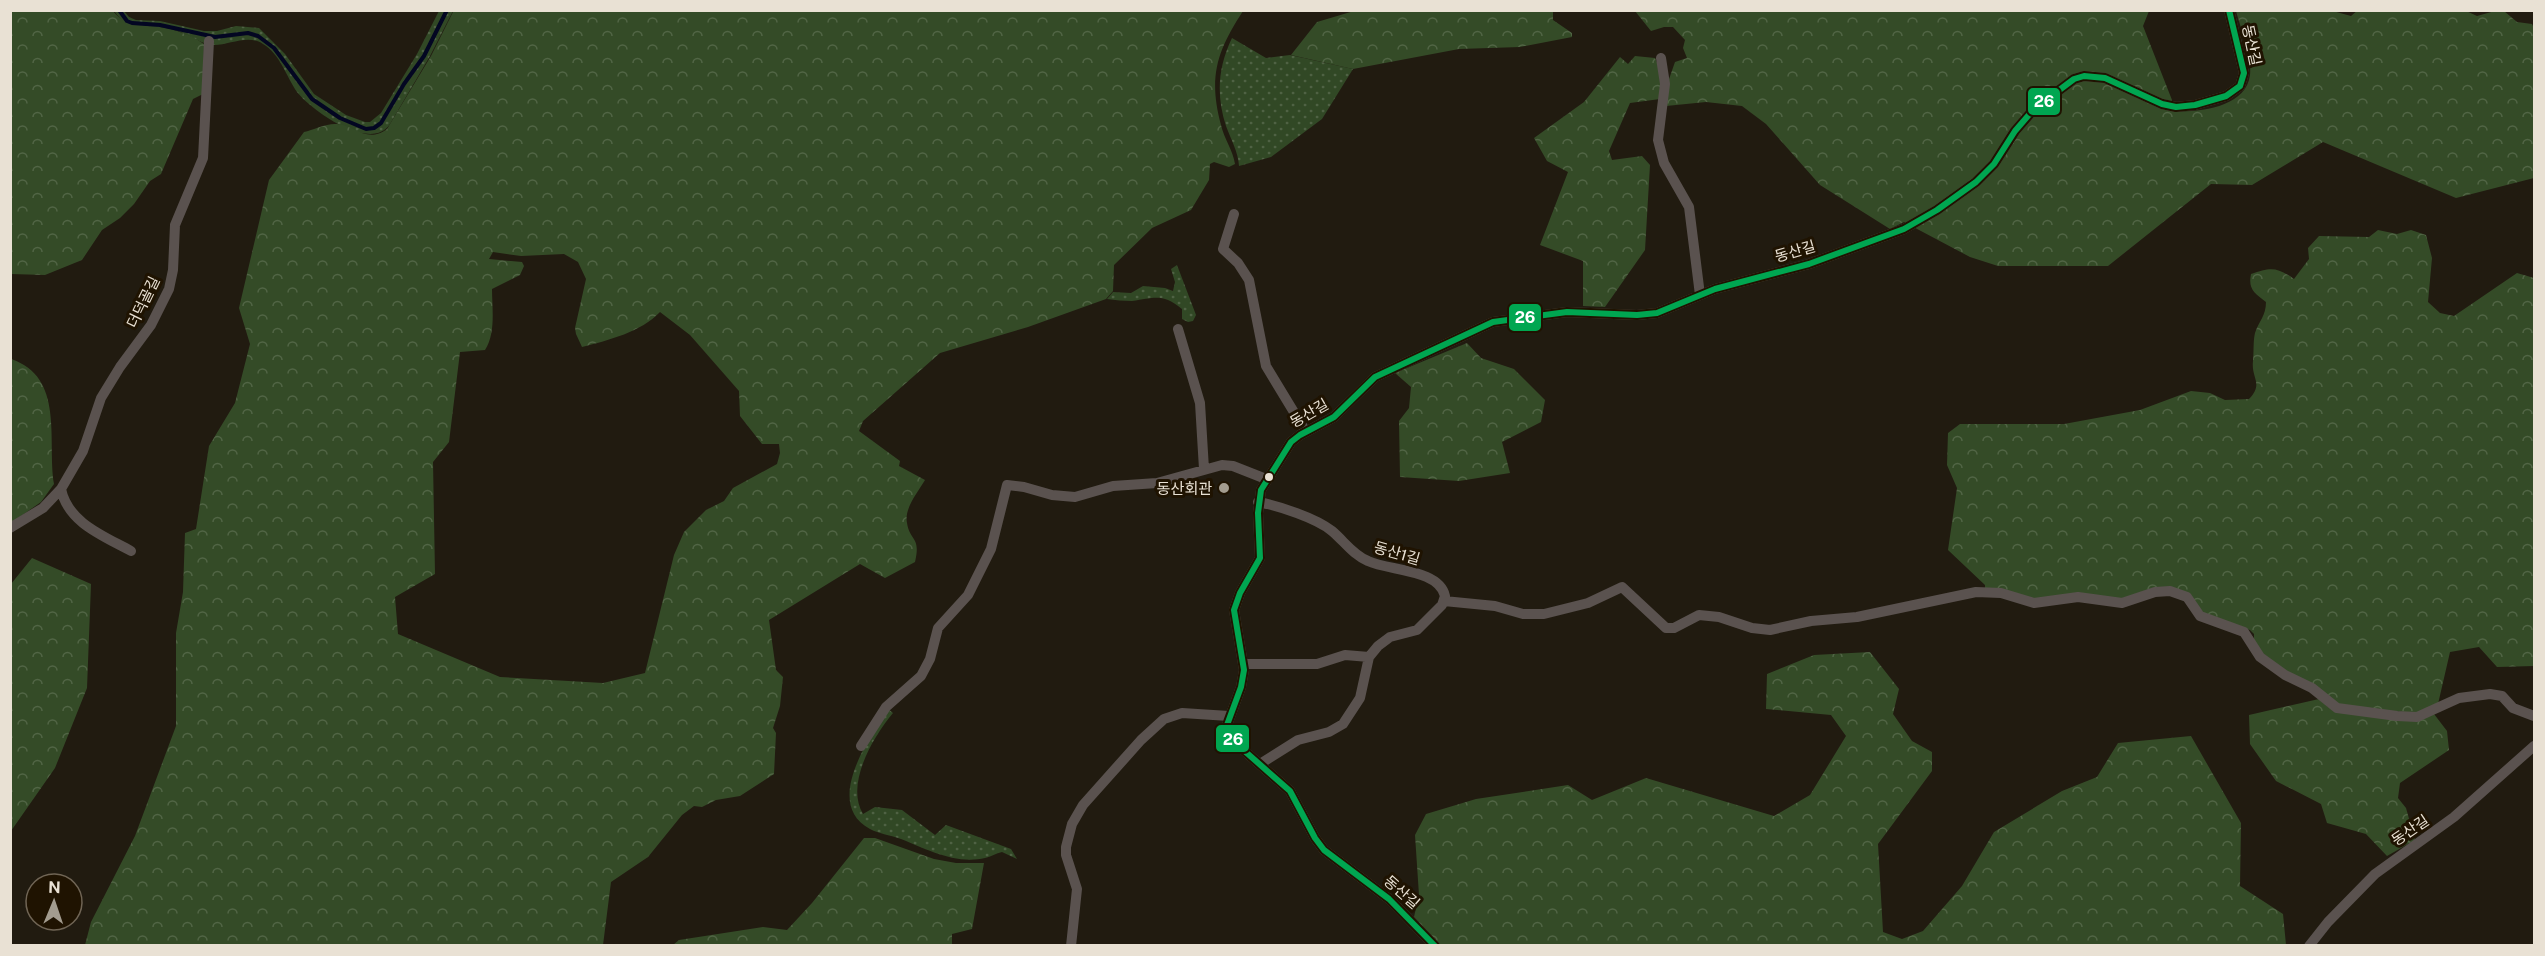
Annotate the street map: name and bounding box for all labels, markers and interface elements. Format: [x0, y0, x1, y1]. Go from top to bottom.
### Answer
street label: 동산길 [2239, 23, 2265, 67]
line badge: 26 [2027, 87, 2061, 116]
text: 26 [2034, 92, 2054, 111]
street label: 동산길 [1773, 237, 1817, 265]
street label: 더덕골길 [123, 273, 163, 331]
line badge: 26 [1508, 303, 1542, 332]
text: 26 [1515, 308, 1535, 327]
street label: 동산길 [1287, 395, 1331, 431]
unlabelled marker [1263, 471, 1275, 483]
place label: 동산회관 [1157, 480, 1212, 497]
marker: 동산회관 [1217, 481, 1231, 495]
street label: 동산1길 [1372, 538, 1422, 568]
line badge: 26 [1215, 724, 1250, 753]
text: 26 [1223, 730, 1243, 749]
street label: 동산길 [2388, 811, 2432, 849]
north arrow [24, 872, 84, 932]
street label: 동산길 [1381, 872, 1423, 912]
text: N [48, 878, 61, 897]

